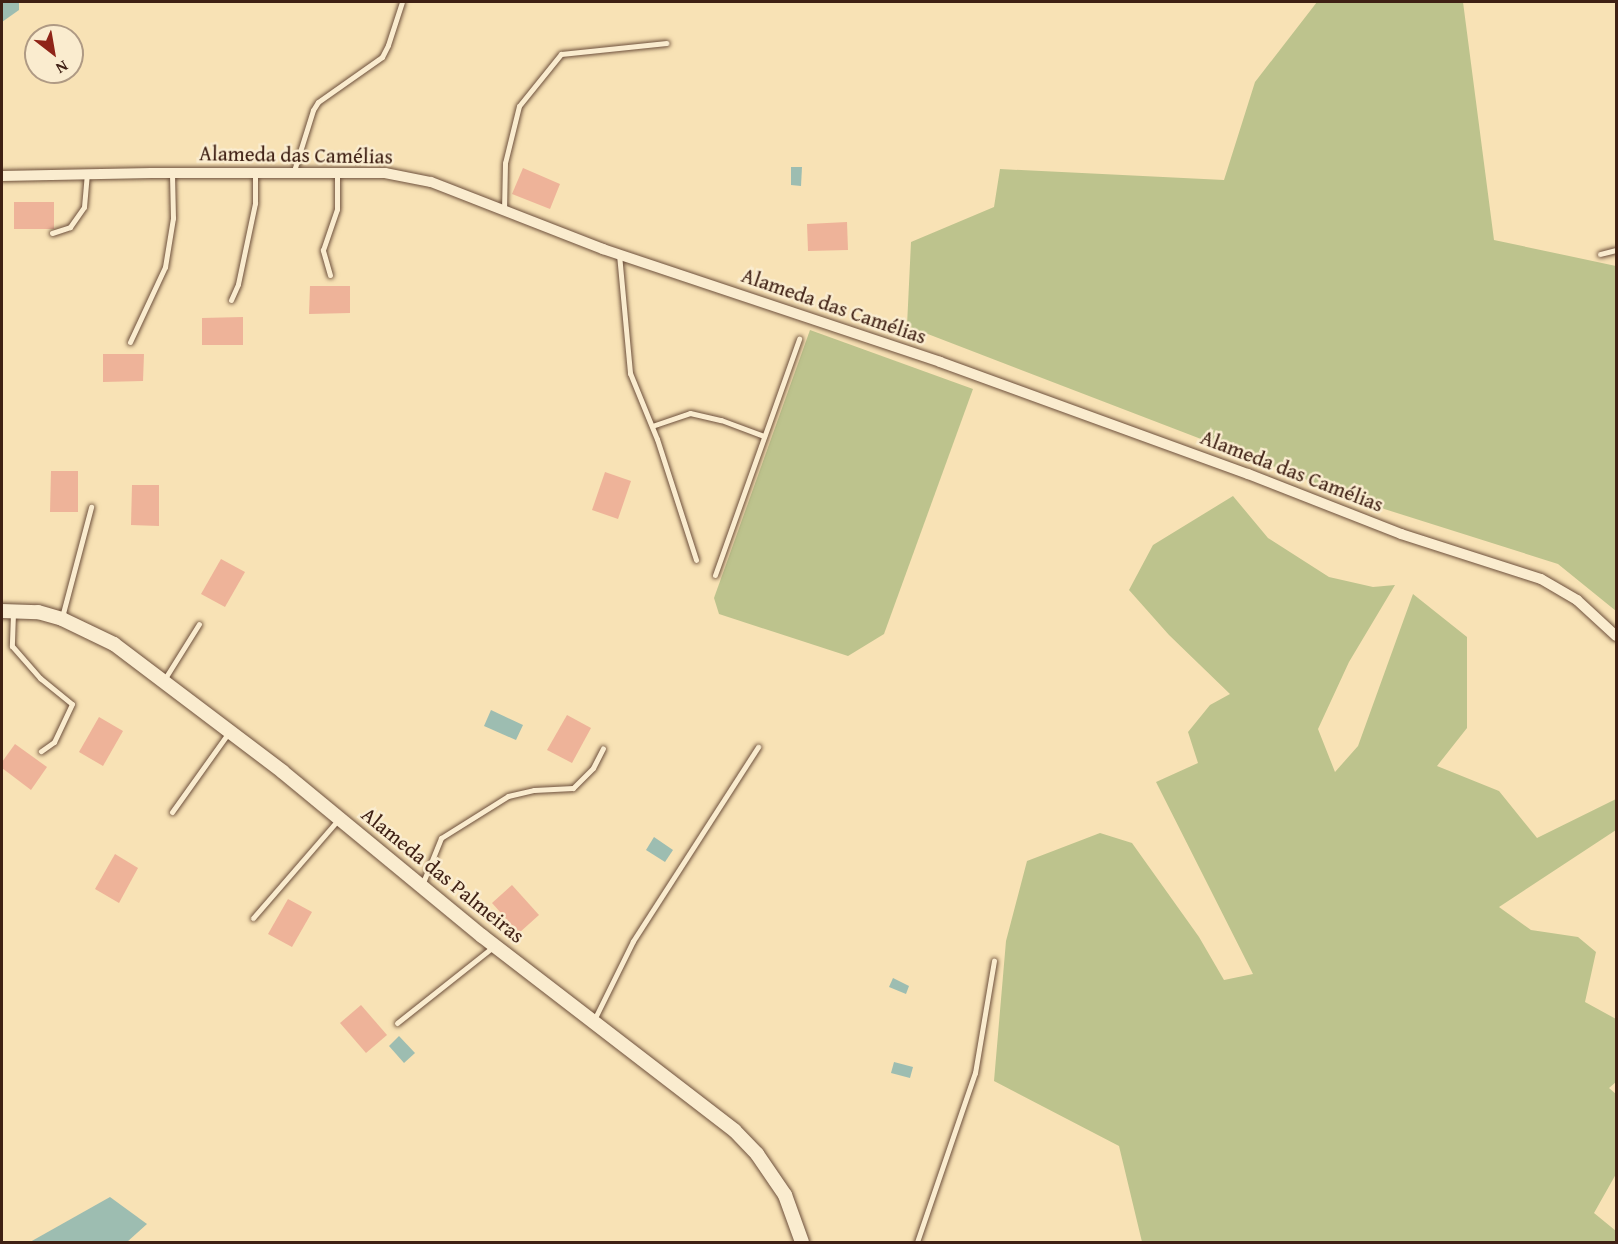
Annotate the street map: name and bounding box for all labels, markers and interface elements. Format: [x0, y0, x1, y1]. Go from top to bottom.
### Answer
north arrow [24, 24, 84, 84]
text: N [51, 55, 73, 81]
street label: Alameda das Camélias [199, 141, 393, 169]
street label: Alameda das Camélias [738, 263, 930, 349]
street label: Alameda das Camélias [1197, 425, 1387, 517]
street label: Alameda das Palmeiras [357, 802, 529, 948]

